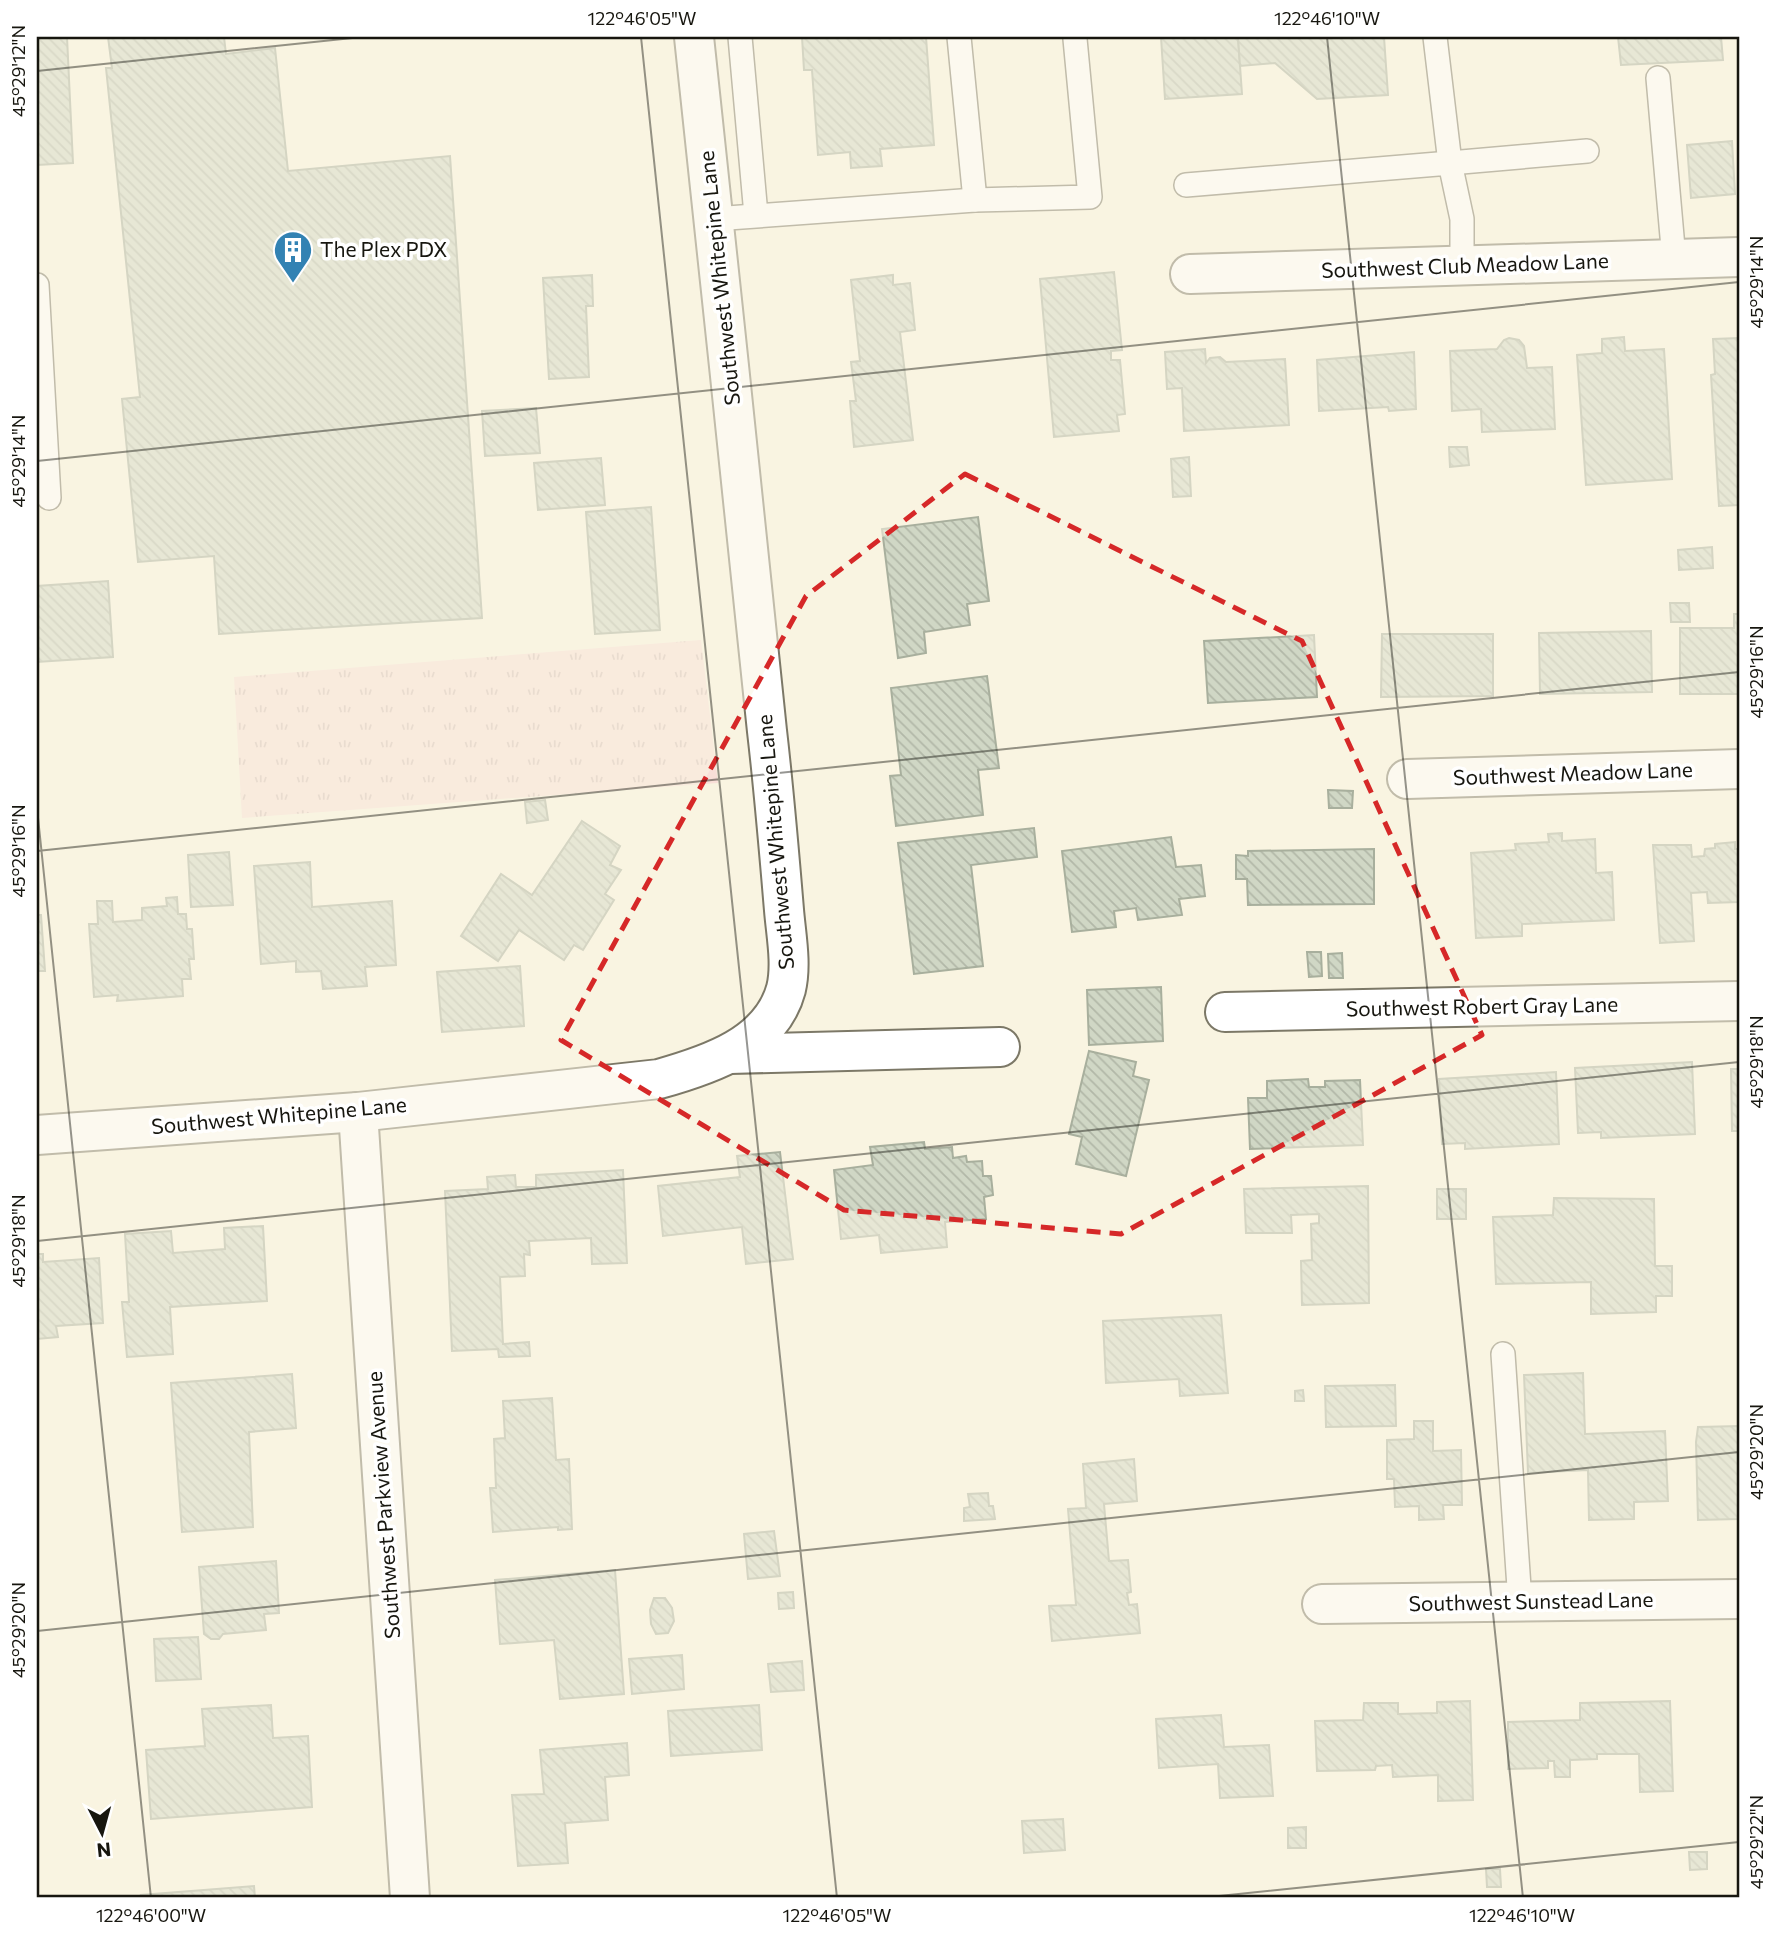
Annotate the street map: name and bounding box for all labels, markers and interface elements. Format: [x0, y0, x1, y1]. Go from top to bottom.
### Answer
text: 122°46'05"W [588, 7, 696, 29]
text: 122°46'10"W [1274, 7, 1380, 29]
text: 45°29'12"N [7, 25, 29, 117]
street label: Southwest Whitepine Lane [693, 150, 744, 407]
building icon: The Plex PDX [272, 229, 314, 284]
place label: The Plex PDX [320, 236, 448, 261]
text: 45°29'14"N [1745, 236, 1767, 328]
street label: Southwest Club Meadow Lane [1321, 247, 1609, 282]
text: 45°29'14"N [7, 415, 29, 507]
text: 45°29'16"N [1745, 626, 1767, 719]
street label: Southwest Whitepine Lane [751, 713, 798, 971]
street label: Southwest Meadow Lane [1453, 756, 1693, 789]
text: 45°29'16"N [7, 805, 29, 898]
street label: Southwest Robert Gray Lane [1346, 991, 1618, 1020]
text: 45°29'18"N [1745, 1016, 1767, 1109]
street label: Southwest Whitepine Lane [150, 1091, 408, 1138]
text: 45°29'18"N [7, 1195, 29, 1288]
street label: Southwest Parkview Avenue [361, 1370, 404, 1640]
text: 45°29'20"N [1745, 1404, 1767, 1500]
text: 45°29'20"N [7, 1582, 29, 1678]
street label: Southwest Sunstead Lane [1408, 1586, 1654, 1615]
text: 45°29'22"N [1745, 1795, 1767, 1889]
north arrow [66, 1798, 136, 1868]
text: N [96, 1838, 112, 1863]
text: 122°46'00"W [96, 1904, 206, 1926]
text: 122°46'05"W [783, 1904, 891, 1926]
text: 122°46'10"W [1469, 1904, 1575, 1926]

